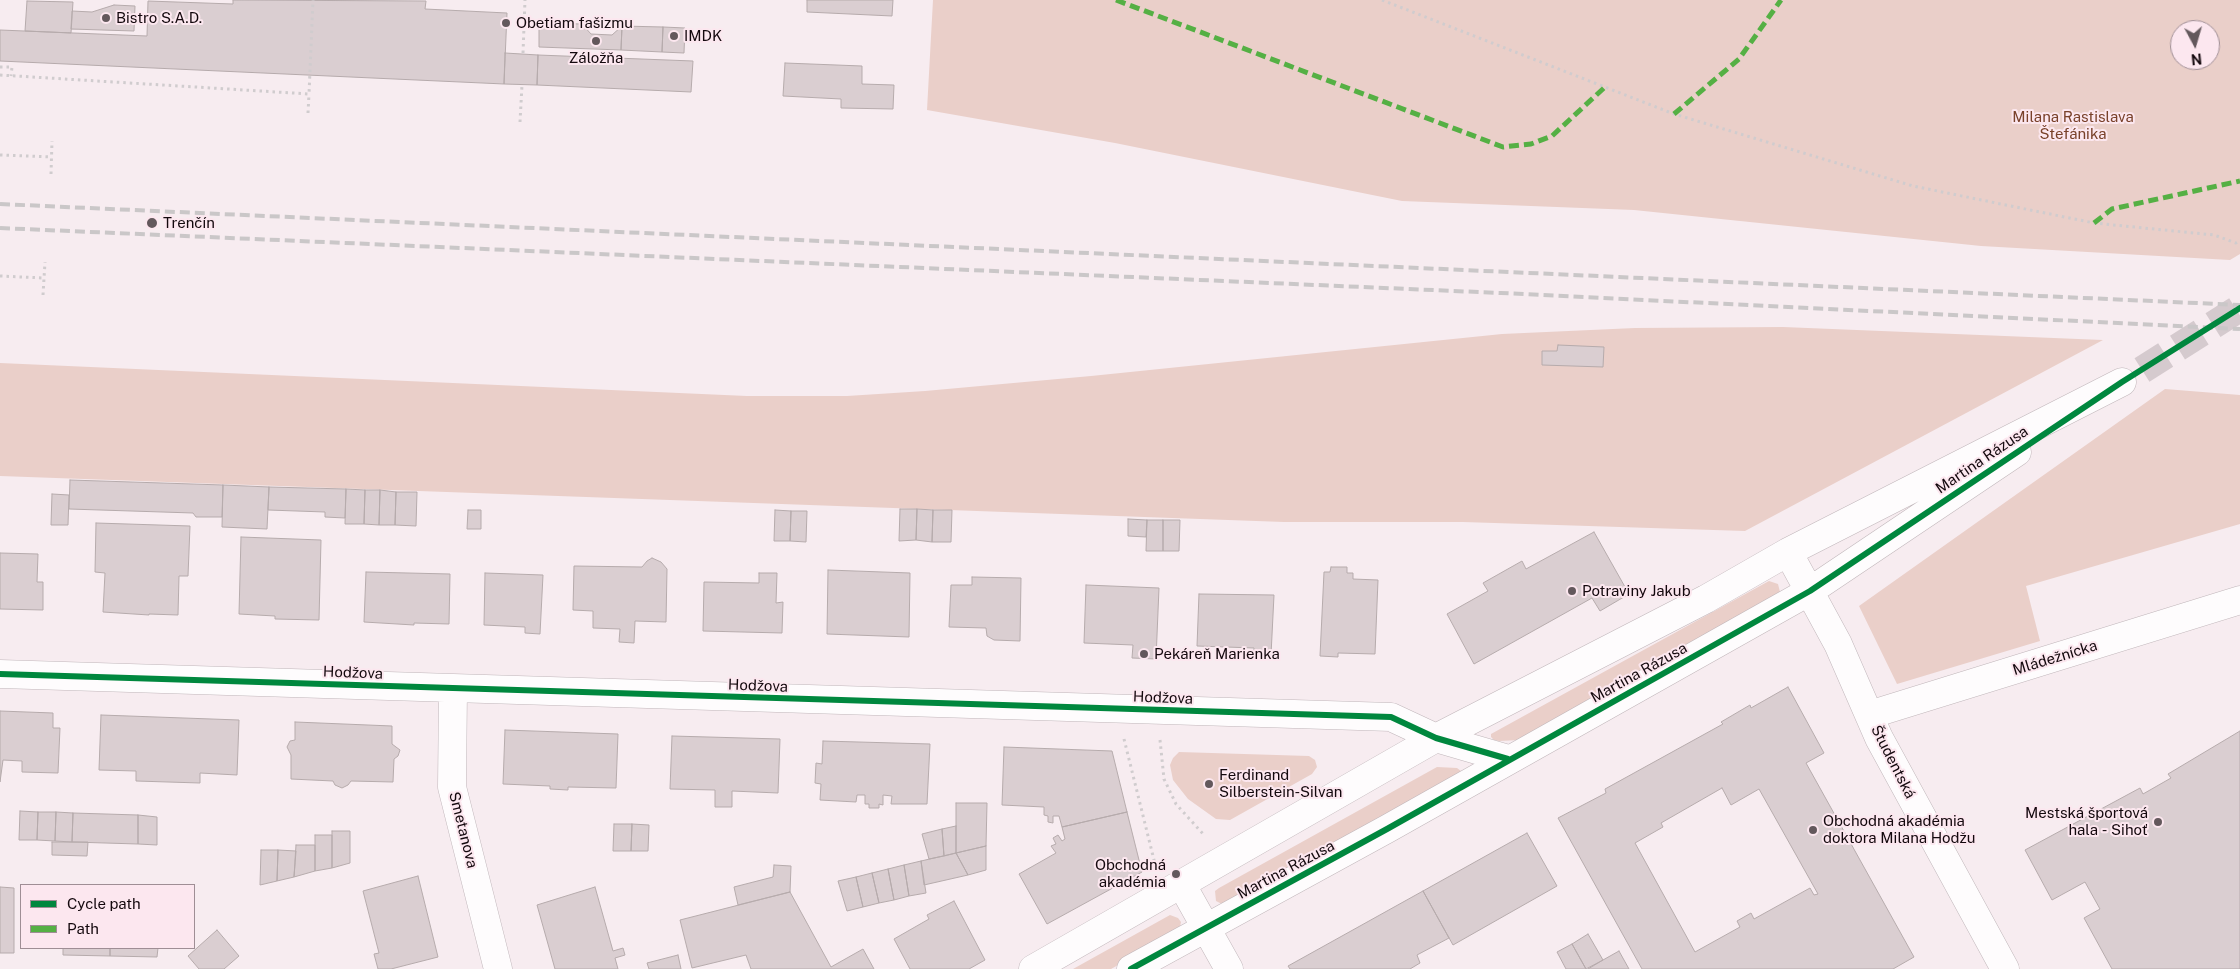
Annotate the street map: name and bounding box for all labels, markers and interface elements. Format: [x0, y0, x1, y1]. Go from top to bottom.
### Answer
place label: Bistro S.A.D. [116, 9, 202, 27]
marker: Bistro S.A.D. [100, 12, 112, 24]
place label: Obetiam fašizmu [516, 14, 633, 32]
marker: Obetiam fašizmu [500, 17, 512, 29]
north arrow [2170, 20, 2220, 70]
place label: IMDK [684, 27, 722, 45]
marker: IMDK [668, 30, 680, 42]
marker: Záložňa [590, 35, 602, 47]
place label: Záložňa [569, 49, 623, 67]
text: N [2190, 50, 2203, 67]
park label: Milana Rastislava Štefánika [2012, 108, 2134, 143]
place label: Trenčín [163, 214, 215, 232]
marker: Trenčín [145, 216, 159, 230]
street label: Martina Rázusa [1932, 422, 2032, 498]
place label: Potraviny Jakub [1582, 582, 1691, 600]
marker: Potraviny Jakub [1566, 585, 1578, 597]
street label: Mládežnícka [2011, 637, 2099, 679]
street label: Martina Rázusa [1588, 639, 1690, 707]
place label: Pekáreň Marienka [1154, 645, 1280, 663]
marker: Pekáreň Marienka [1138, 648, 1150, 660]
street label: Hodžova [323, 663, 383, 683]
street label: Hodžova [728, 676, 788, 696]
street label: Hodžova [1133, 688, 1193, 708]
street label: Študentská [1867, 722, 1919, 802]
place label: Ferdinand Silberstein-Silvan [1219, 766, 1342, 801]
marker: Ferdinand Silberstein-Silvan [1203, 778, 1215, 790]
street label: Smetanova [445, 790, 481, 870]
place label: Mestská športová hala - Sihoť [2025, 804, 2148, 839]
place label: Obchodná akadémia doktora Milana Hodžu [1823, 812, 1975, 847]
marker: Mestská športová hala - Sihoť [2152, 816, 2164, 828]
marker: Obchodná akadémia doktora Milana Hodžu [1807, 824, 1819, 836]
street label: Martina Rázusa [1234, 837, 1338, 903]
place label: Obchodná akadémia [1095, 856, 1166, 891]
marker: Obchodná akadémia [1170, 868, 1182, 880]
legend [20, 884, 195, 949]
text: Cycle path [67, 895, 141, 912]
text: Path [67, 920, 99, 937]

